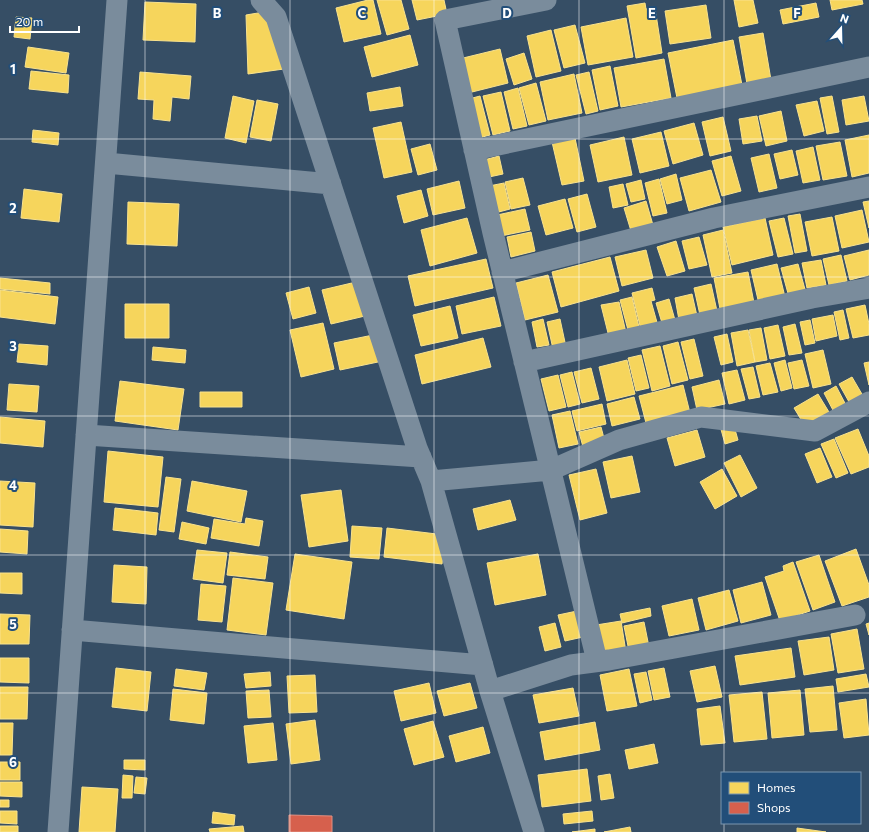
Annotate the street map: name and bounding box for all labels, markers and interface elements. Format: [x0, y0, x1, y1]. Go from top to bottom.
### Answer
text: B [213, 5, 222, 21]
text: C [358, 5, 367, 21]
text: D [502, 5, 512, 21]
text: E [648, 5, 656, 21]
text: F [793, 5, 801, 21]
scale bar [10, 8, 79, 34]
north arrow [821, 8, 861, 48]
text: N [838, 11, 851, 26]
text: 20 m [16, 14, 43, 28]
text: 1 [10, 61, 16, 77]
text: 2 [9, 200, 17, 216]
text: 3 [9, 338, 17, 354]
text: 4 [9, 477, 17, 493]
text: 5 [9, 616, 17, 632]
text: 6 [9, 754, 17, 770]
legend [721, 772, 861, 824]
text: Homes [757, 780, 795, 794]
text: Shops [757, 800, 791, 814]

